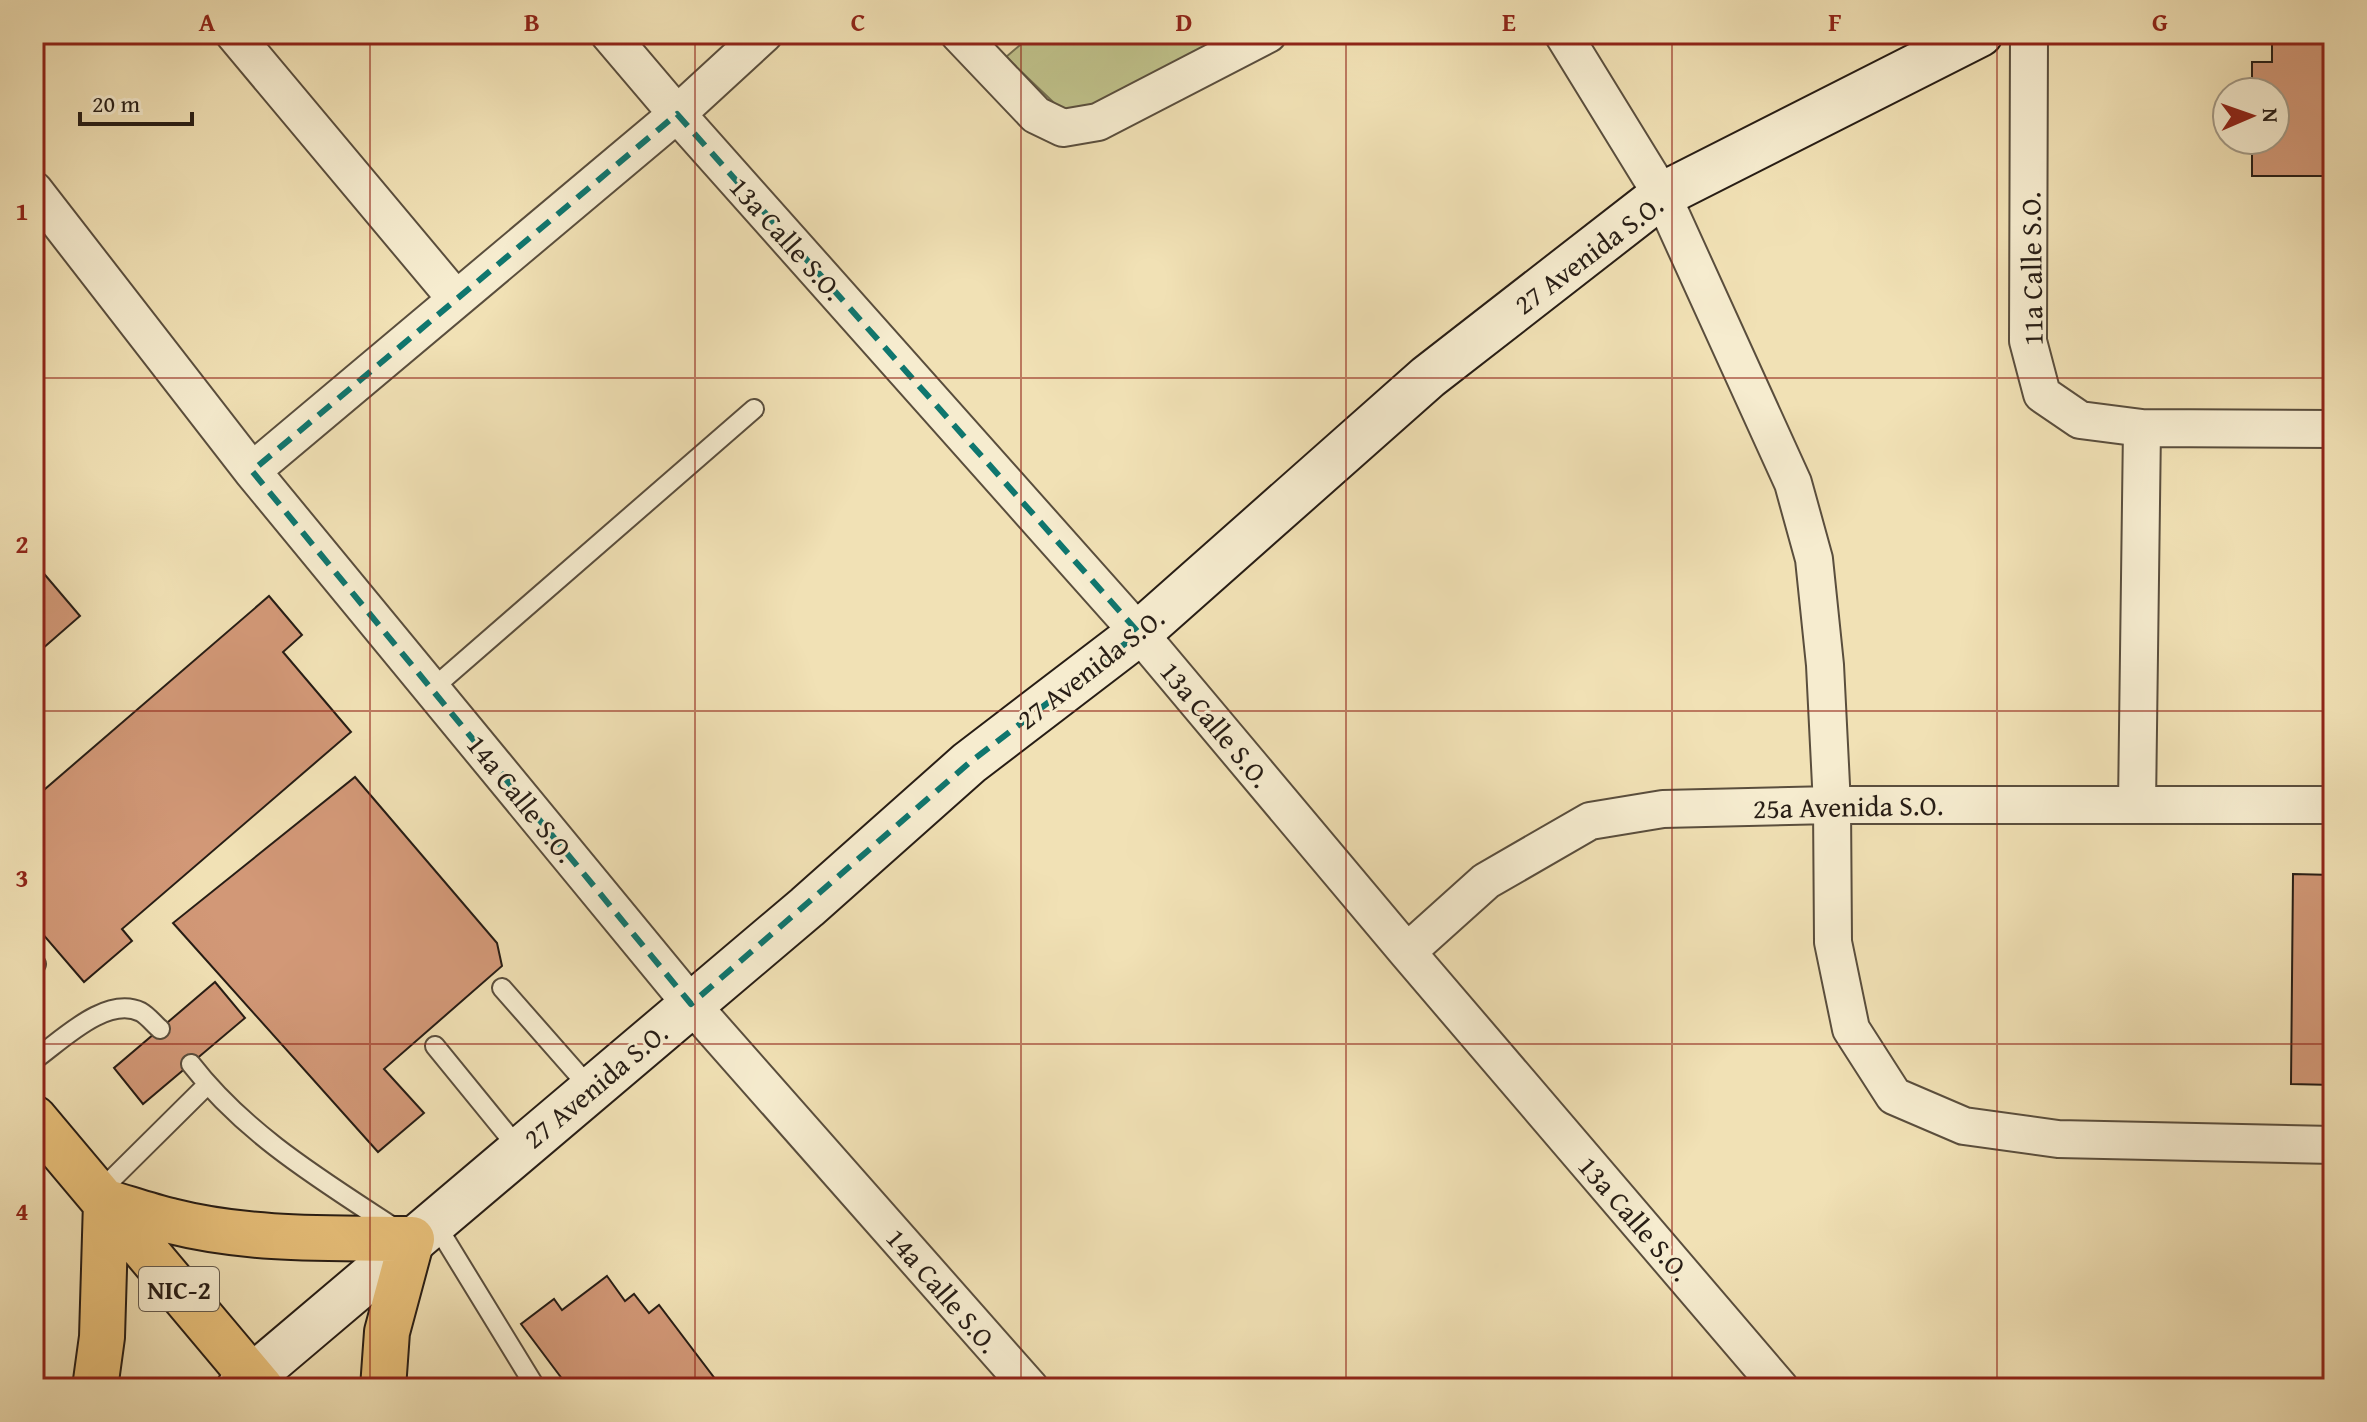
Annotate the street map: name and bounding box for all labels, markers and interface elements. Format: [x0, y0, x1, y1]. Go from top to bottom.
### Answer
text: A [199, 2, 216, 41]
text: B [524, 2, 540, 41]
text: C [851, 2, 865, 41]
text: D [1176, 2, 1192, 41]
text: E [1502, 2, 1516, 41]
text: F [1828, 2, 1842, 41]
text: G [2152, 2, 2168, 41]
scale bar [80, 76, 192, 126]
north arrow [2211, 76, 2291, 156]
text: 20 m [92, 86, 140, 121]
text: N [2255, 107, 2287, 123]
street label: 13a Calle S.O. [720, 167, 854, 309]
street label: 27 Avenida S.O. [1505, 184, 1671, 324]
text: 1 [15, 191, 29, 230]
street label: 11a Calle S.O. [2009, 192, 2053, 346]
text: 2 [15, 524, 29, 563]
street label: 27 Avenida S.O. [1007, 597, 1173, 739]
street label: 13a Calle S.O. [1151, 652, 1281, 796]
street label: 14a Calle S.O. [458, 725, 586, 871]
street label: 25a Avenida S.O. [1752, 784, 1944, 828]
text: 3 [15, 858, 29, 897]
street label: 27 Avenida S.O. [514, 1012, 676, 1158]
street label: 13a Calle S.O. [1569, 1146, 1701, 1290]
text: 4 [15, 1191, 29, 1230]
street label: 14a Calle S.O. [877, 1218, 1009, 1362]
road number: NIC-2 [139, 1267, 219, 1311]

